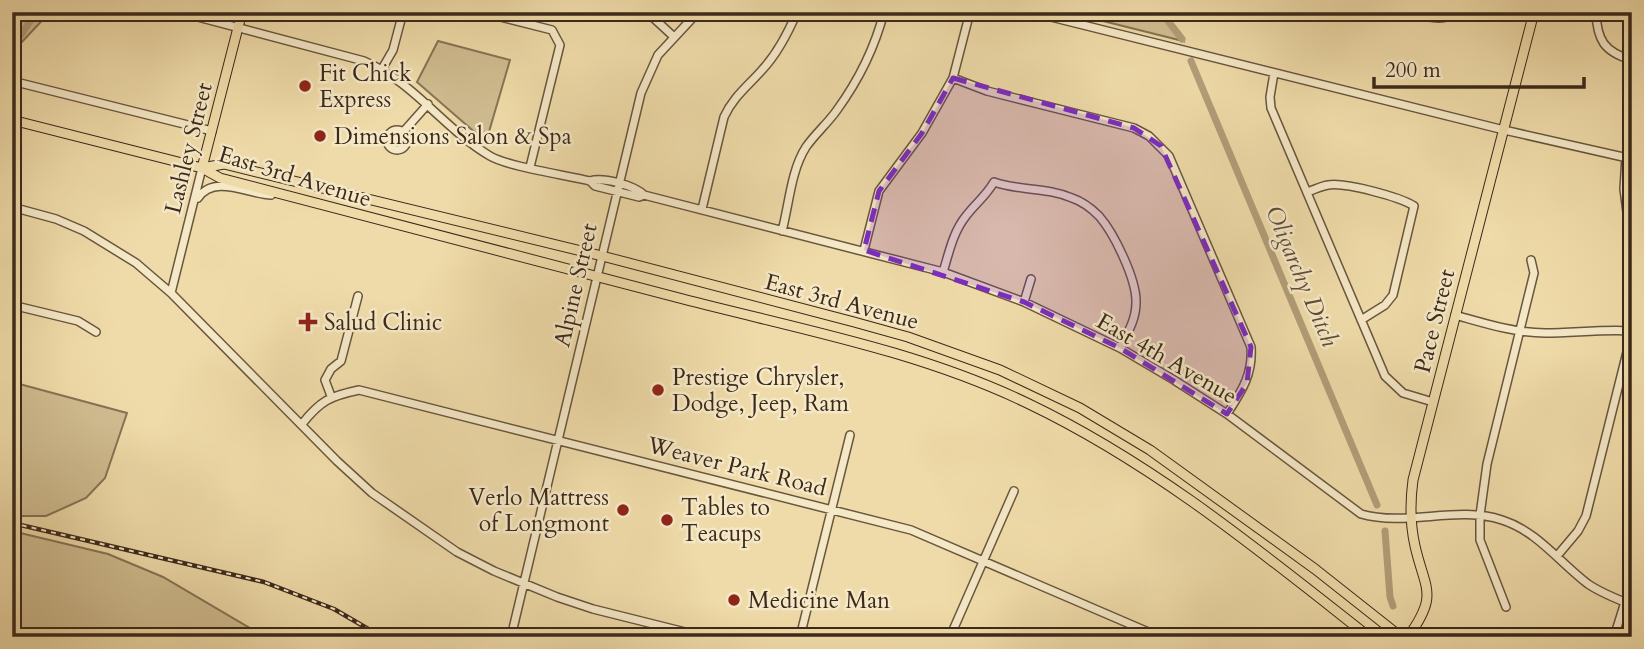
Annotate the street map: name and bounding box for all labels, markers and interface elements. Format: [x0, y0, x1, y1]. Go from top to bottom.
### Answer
scale bar [1374, 46, 1584, 90]
text: 200 m [1385, 56, 1441, 85]
place label: Fit Chick Express [319, 58, 412, 115]
marker: Fit Chick Express [297, 78, 313, 94]
street label: Lashley Street [157, 79, 220, 217]
place label: Dimensions Salon & Spa [334, 121, 572, 152]
marker: Dimensions Salon & Spa [312, 128, 328, 144]
street label: East 3rd Avenue [215, 138, 375, 214]
water label: Oligarchy Ditch [1257, 201, 1346, 352]
street label: Alpine Street [546, 220, 605, 350]
street label: East 3rd Avenue [761, 266, 922, 337]
street label: Pace Street [1407, 266, 1462, 376]
street label: East 4th Avenue [1091, 306, 1243, 411]
place label: Salud Clinic [324, 307, 442, 338]
marker: Salud Clinic [298, 312, 318, 332]
place label: Prestige Chrysler, Dodge, Jeep, Ram [672, 362, 850, 419]
marker: Prestige Chrysler, Dodge, Jeep, Ram [650, 382, 666, 398]
street label: Weaver Park Road [643, 429, 830, 504]
place label: Verlo Mattress of Longmont [468, 482, 609, 539]
place label: Tables to Teacups [681, 492, 770, 549]
marker: Verlo Mattress of Longmont [615, 502, 631, 518]
marker: Tables to Teacups [659, 512, 675, 528]
place label: Medicine Man [748, 585, 890, 616]
marker: Medicine Man [726, 592, 742, 608]

